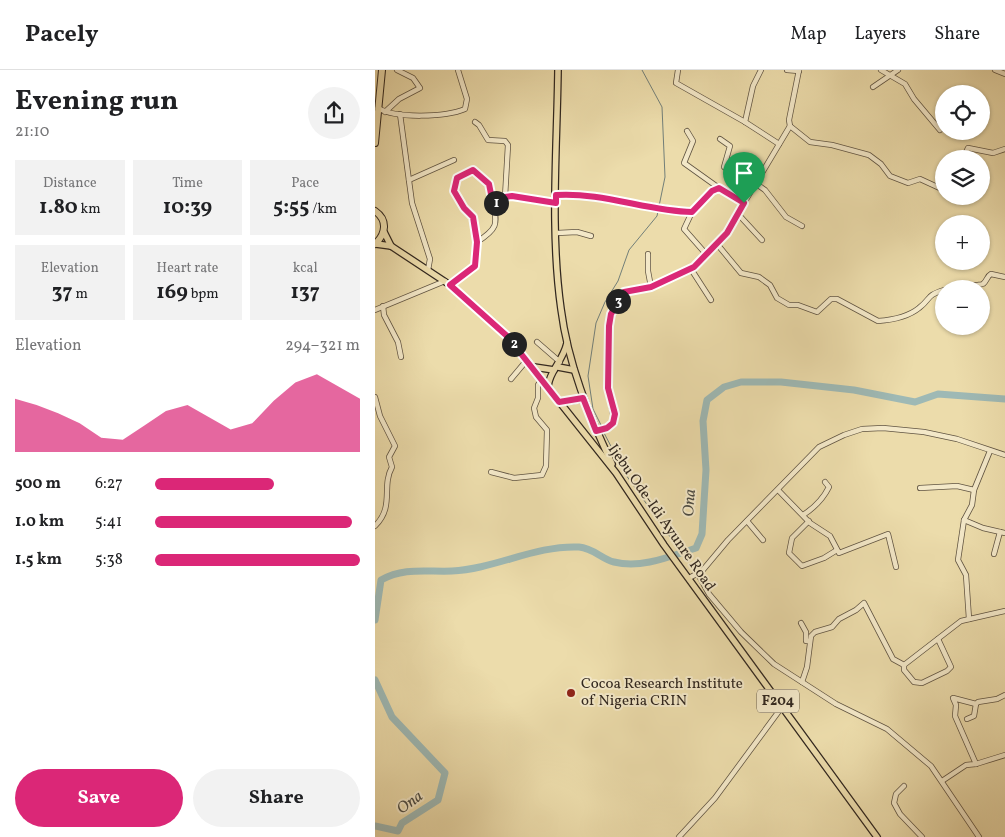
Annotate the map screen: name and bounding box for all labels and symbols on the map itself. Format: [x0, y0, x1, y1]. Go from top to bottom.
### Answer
pin [723, 152, 765, 203]
pin: 1 [483, 190, 509, 216]
pin: 3 [605, 288, 631, 314]
pin: 2 [501, 332, 527, 356]
street label: Ijebu Ode-Idi Ayunre Road [602, 440, 720, 596]
water label: Ona [678, 488, 702, 518]
place label: Cocoa Research Institute of Nigeria CRIN [581, 674, 743, 712]
marker: Cocoa Research Institute of Nigeria CRIN [565, 687, 577, 699]
road number: F204 [757, 690, 799, 712]
water label: Ona [392, 786, 428, 820]

